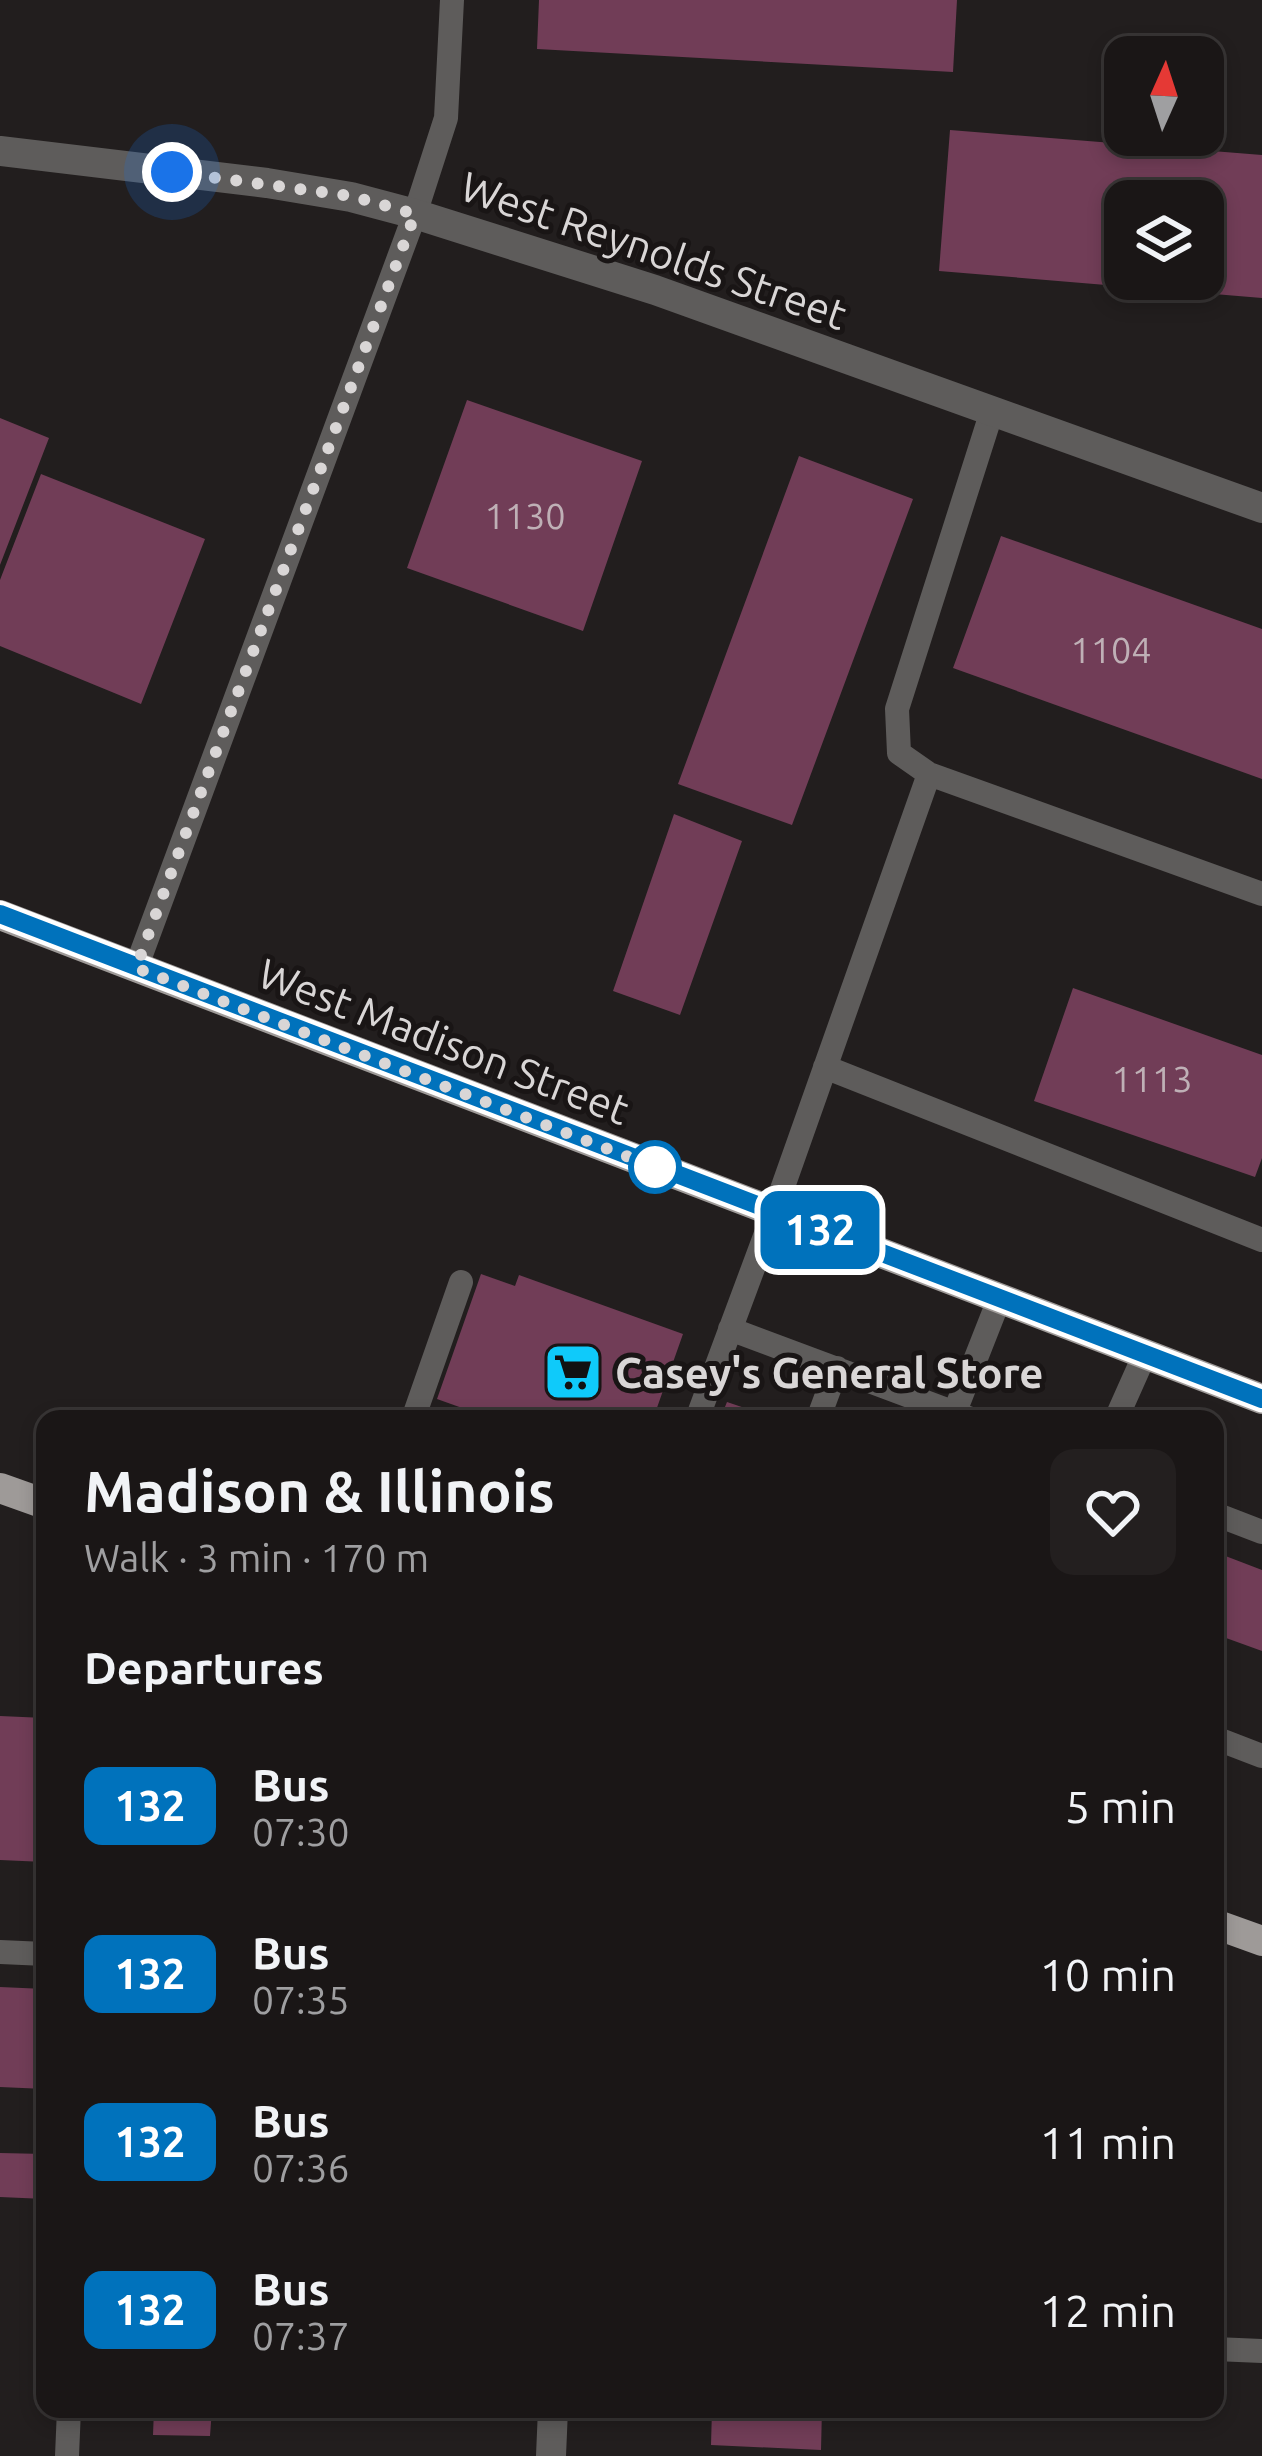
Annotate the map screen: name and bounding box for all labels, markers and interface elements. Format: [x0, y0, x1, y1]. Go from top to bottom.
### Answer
north arrow [1104, 36, 1224, 156]
map controls [1104, 36, 1224, 300]
your location [142, 142, 202, 202]
street label: West Reynolds Street [455, 162, 853, 338]
button: layers [1104, 180, 1224, 300]
house number: 1130 [484, 495, 566, 536]
house number: 1104 [1070, 629, 1152, 670]
street label: West Madison Street [252, 949, 636, 1133]
house number: 1113 [1111, 1058, 1193, 1099]
unlabelled marker [630, 1142, 680, 1192]
line badge: 132 [751, 1191, 889, 1269]
text: 132 [784, 1206, 856, 1253]
supermarket icon: Casey's General Store [542, 1341, 604, 1403]
place label: Casey's General Store [615, 1349, 1044, 1396]
button: heart [1050, 1449, 1176, 1575]
text: Madison & Illinois [84, 1459, 555, 1523]
text: Walk · 3 min · 170 m [84, 1536, 429, 1579]
text: Departures [84, 1642, 324, 1693]
text: Bus [252, 1759, 329, 1810]
text: 5 min [1065, 1781, 1176, 1832]
text: 132 [114, 1782, 186, 1829]
text: 07:30 [252, 1810, 350, 1853]
text: Bus [252, 1927, 329, 1978]
text: 10 min [1039, 1949, 1176, 2000]
text: 132 [114, 1950, 186, 1997]
text: 07:35 [252, 1978, 350, 2021]
text: Bus [252, 2095, 329, 2146]
text: 11 min [1039, 2117, 1176, 2168]
text: 132 [114, 2118, 186, 2165]
text: 07:36 [252, 2146, 350, 2189]
text: Bus [252, 2263, 329, 2314]
text: 12 min [1039, 2285, 1176, 2336]
text: 132 [114, 2286, 186, 2333]
text: 07:37 [252, 2314, 350, 2357]

